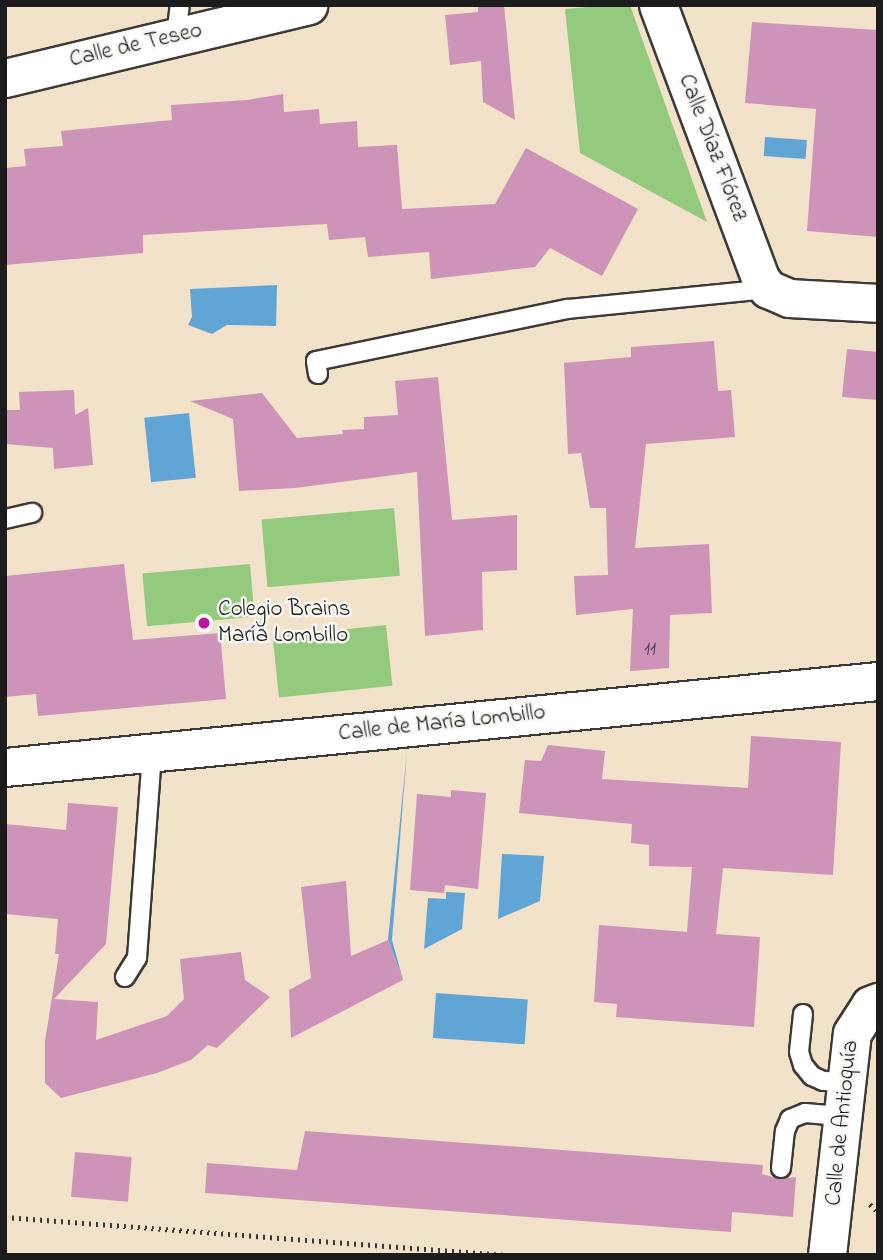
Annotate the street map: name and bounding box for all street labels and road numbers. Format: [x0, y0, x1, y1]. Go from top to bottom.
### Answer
street label: Calle de Teseo [67, 17, 205, 75]
street label: Calle Díaz Flórez [671, 70, 753, 226]
street label: Calle de María Lombillo [337, 699, 547, 749]
street label: Calle de Antioquía [821, 1039, 865, 1207]

